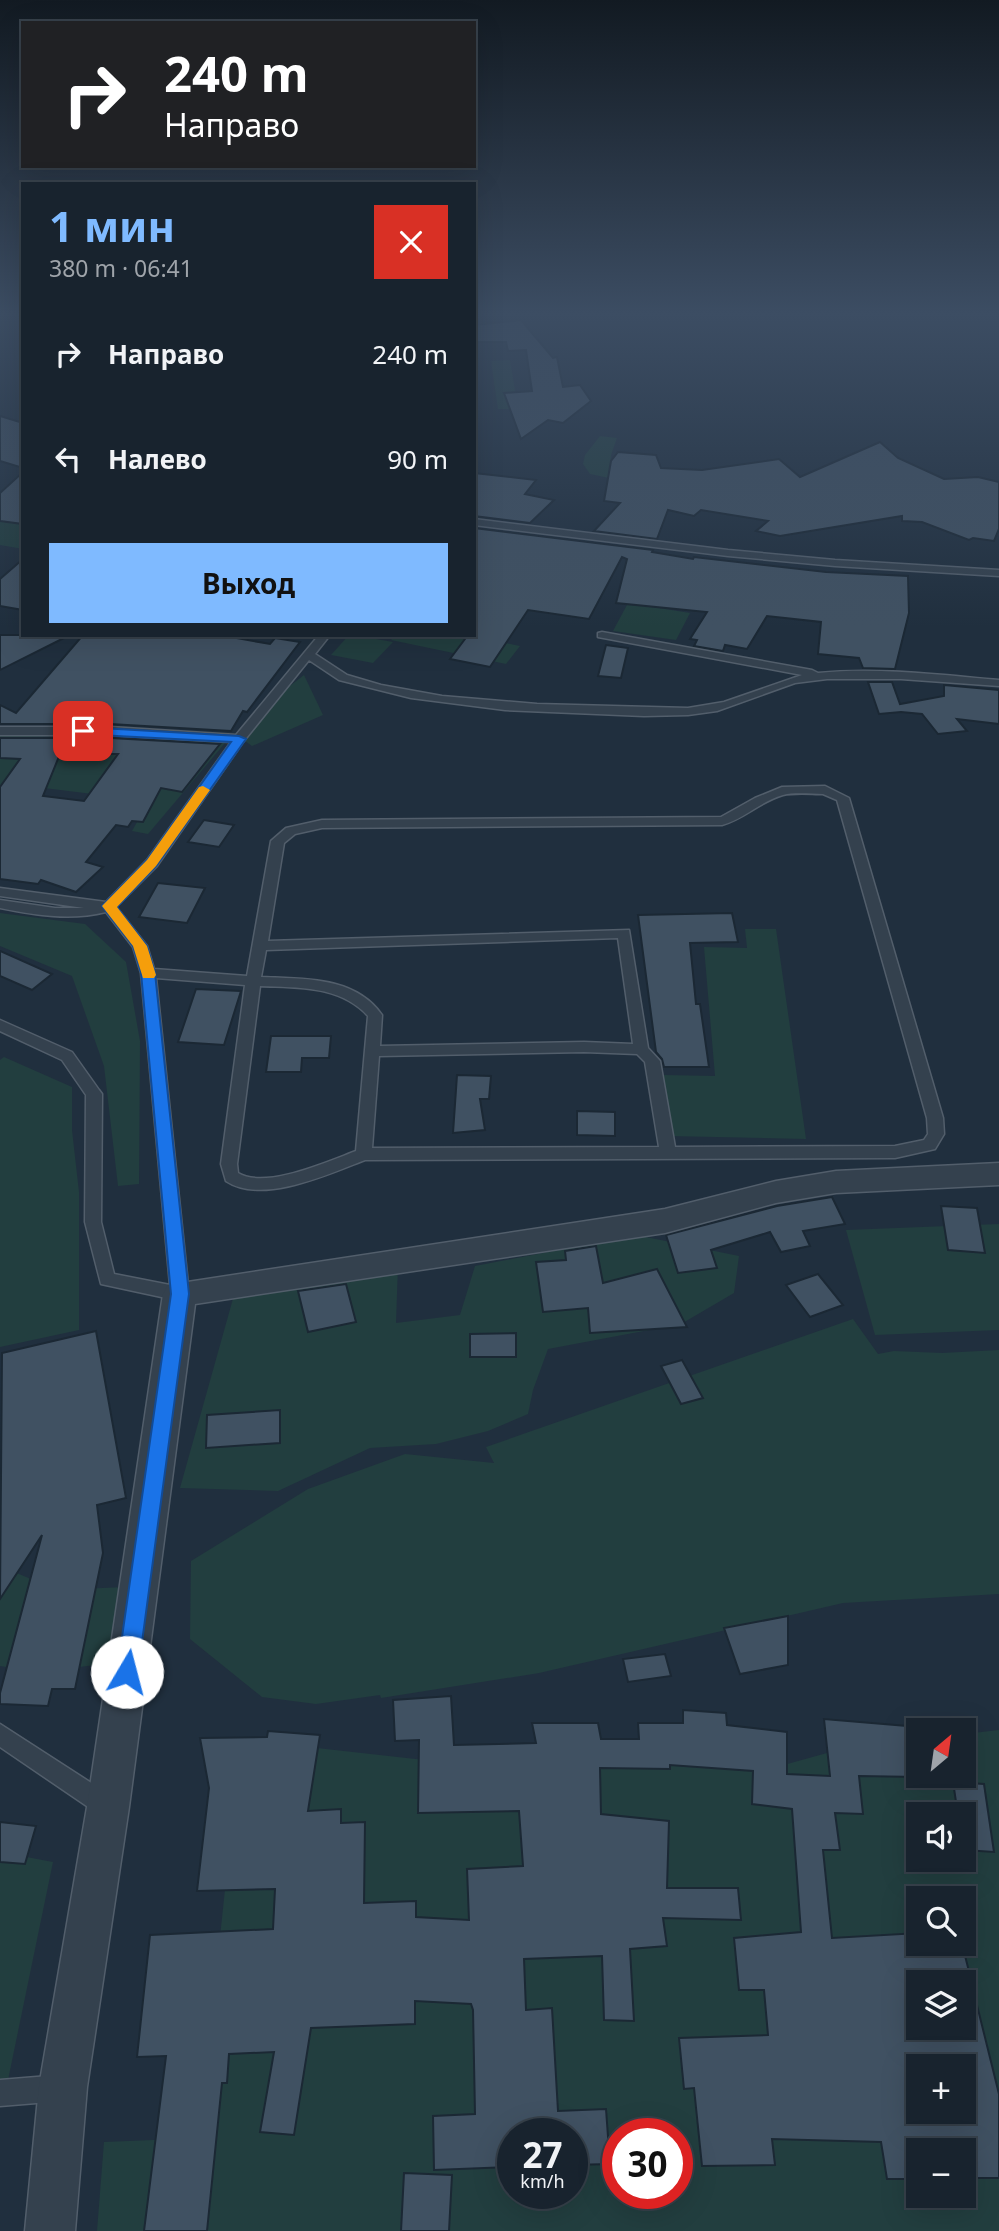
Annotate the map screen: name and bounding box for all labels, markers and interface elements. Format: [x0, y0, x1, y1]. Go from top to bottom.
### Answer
text: 240 m [164, 40, 309, 106]
icon: right [49, 49, 140, 140]
text: Направо [164, 103, 299, 146]
text: 1 мин [49, 197, 175, 254]
button: close [374, 205, 448, 279]
text: 380 m · 06:41 [49, 252, 193, 284]
icon: right [49, 335, 87, 373]
text: Направо [108, 336, 224, 372]
text: 240 m [372, 336, 448, 372]
icon: left [49, 440, 87, 478]
text: Налево [108, 441, 207, 477]
text: 90 m [387, 441, 448, 477]
button: Выход [49, 543, 448, 623]
pin [53, 701, 113, 761]
icon: arrive [64, 712, 102, 750]
position arrow [90, 1635, 164, 1709]
north arrow [906, 1718, 976, 1788]
map controls [906, 1718, 976, 2208]
button: sound [906, 1802, 976, 1872]
button: search [906, 1886, 976, 1956]
button: layers [906, 1970, 976, 2040]
button: + [906, 2054, 976, 2124]
speed limit sign: 30 [602, 2118, 693, 2209]
text: 27 [522, 2131, 563, 2178]
button: − [906, 2138, 976, 2208]
text: km/h [520, 2169, 565, 2193]

